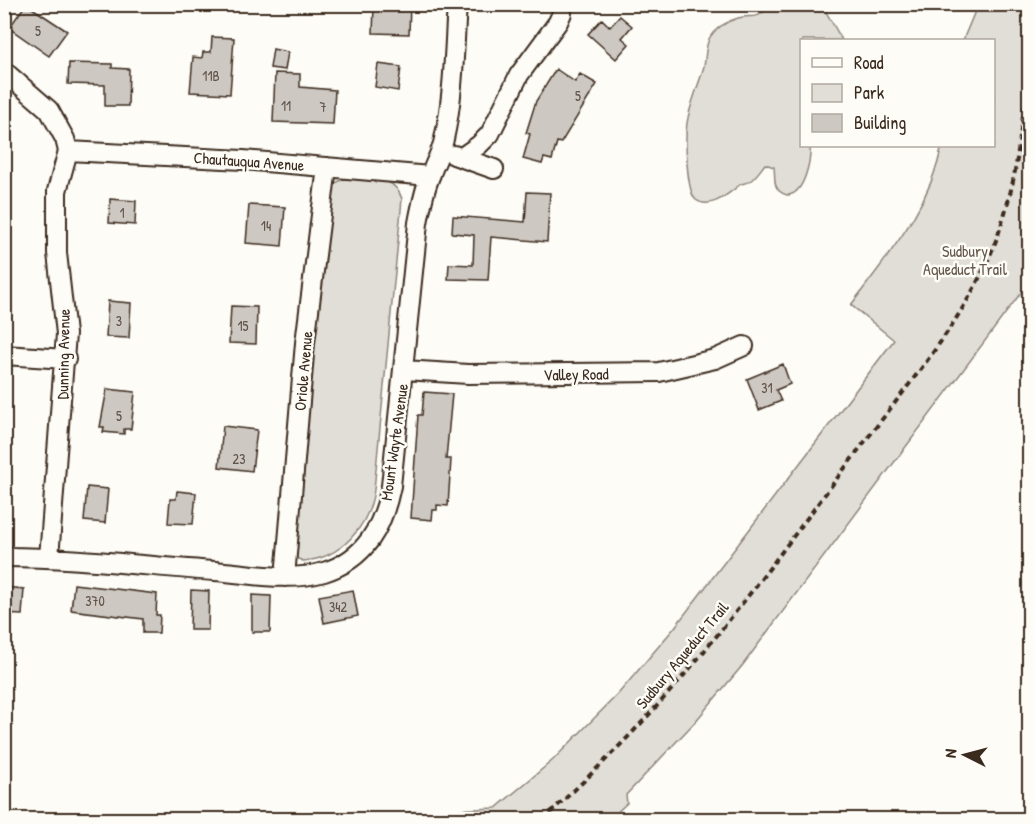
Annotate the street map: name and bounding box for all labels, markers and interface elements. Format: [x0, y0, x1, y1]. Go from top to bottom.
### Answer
house number: 5 [35, 21, 41, 40]
legend [800, 39, 995, 147]
text: Road [854, 50, 884, 75]
house number: 11B [202, 66, 220, 85]
text: Park [854, 80, 885, 105]
house number: 5 [575, 86, 581, 105]
house number: 11 [281, 96, 291, 115]
house number: 7 [320, 97, 327, 116]
text: Building [854, 110, 906, 135]
street label: Chautauqua Avenue [193, 146, 306, 176]
house number: 1 [119, 203, 125, 222]
house number: 14 [261, 216, 271, 235]
park label: Sudbury Aqueduct Trail [923, 240, 1008, 280]
street label: Dunning Avenue [51, 308, 75, 400]
house number: 3 [116, 311, 122, 330]
house number: 15 [237, 316, 249, 335]
street label: Oriole Avenue [289, 330, 317, 412]
street label: Valley Road [543, 362, 609, 386]
house number: 31 [761, 378, 773, 397]
street label: Mount Wayte Avenue [375, 382, 413, 502]
house number: 5 [116, 406, 122, 425]
house number: 23 [233, 449, 245, 468]
house number: 370 [85, 591, 105, 610]
street label: Sudbury Aqueduct Trail [631, 596, 734, 713]
house number: 342 [329, 597, 347, 616]
north arrow [935, 725, 995, 785]
text: N [939, 748, 962, 759]

